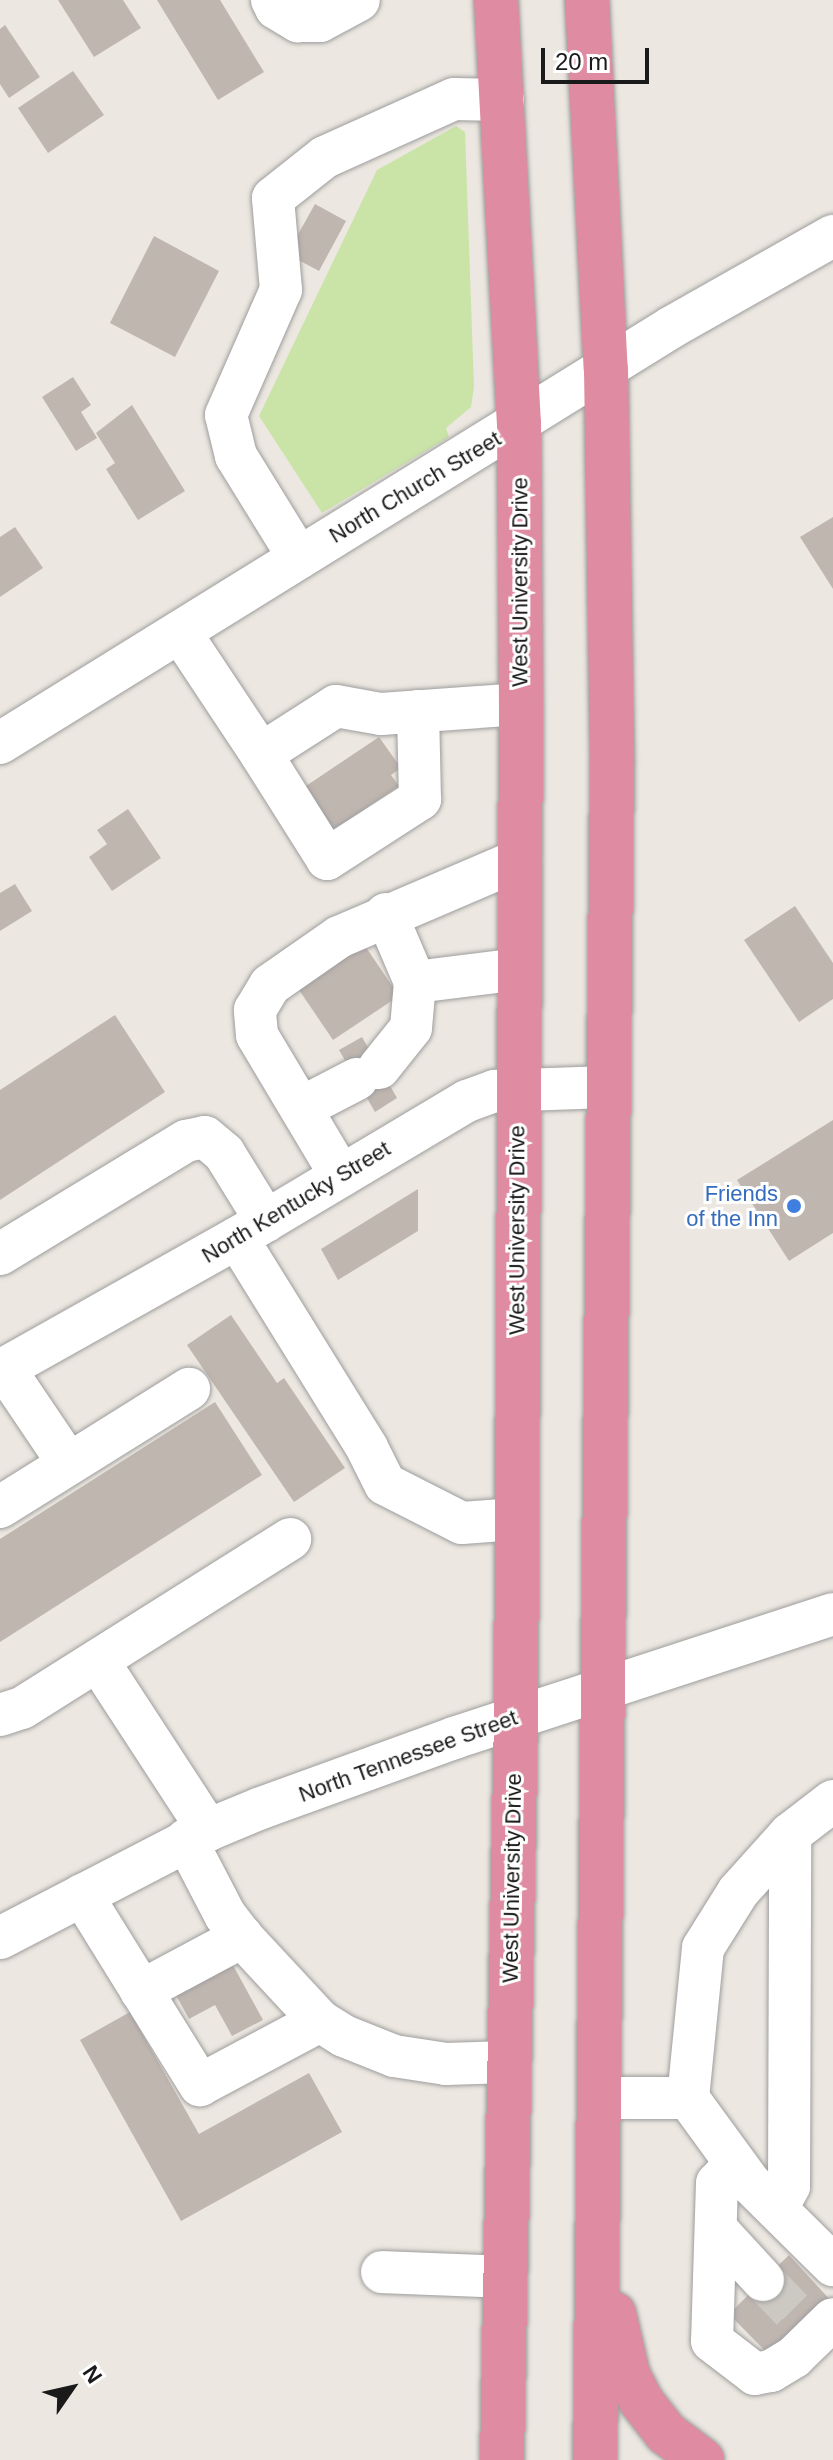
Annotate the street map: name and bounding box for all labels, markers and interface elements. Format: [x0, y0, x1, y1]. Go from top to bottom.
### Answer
scale bar [545, 32, 653, 82]
text: 20 m [555, 48, 608, 75]
street label: North Church Street [324, 425, 506, 549]
street label: West University Drive [507, 477, 533, 687]
street label: West University Drive [504, 1125, 530, 1335]
street label: North Kentucky Street [197, 1135, 395, 1269]
place label: Friends of the Inn [686, 1180, 778, 1232]
marker: Friends of the Inn [785, 1197, 803, 1215]
street label: North Tennessee Street [295, 1704, 521, 1808]
street label: West University Drive [497, 1773, 527, 1983]
north arrow [32, 2348, 112, 2428]
text: N [78, 2361, 107, 2388]

